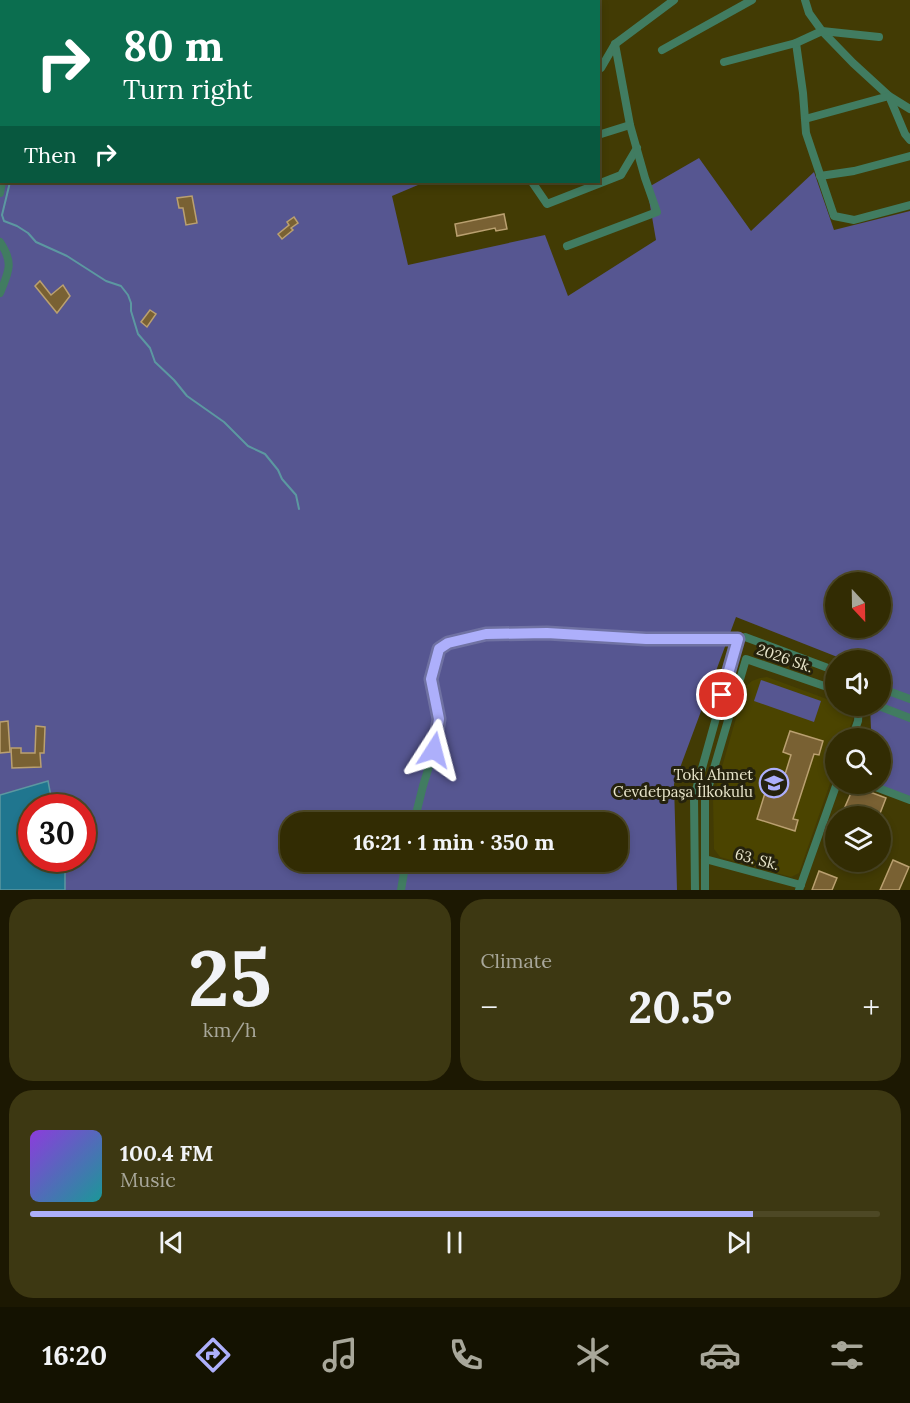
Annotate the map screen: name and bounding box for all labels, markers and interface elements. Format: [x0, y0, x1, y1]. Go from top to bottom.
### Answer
text: 80 m [123, 19, 223, 73]
icon: right [24, 24, 102, 102]
text: Turn right [123, 72, 252, 106]
icon: right [89, 138, 122, 171]
text: Then [24, 141, 77, 169]
north arrow [825, 572, 891, 638]
map controls [825, 572, 891, 872]
street label: 2026 Sk. [754, 640, 816, 676]
button: sound [825, 650, 891, 716]
pin [696, 669, 747, 720]
icon: arrive [705, 678, 738, 711]
position arrow [402, 718, 466, 782]
button: search [825, 728, 891, 794]
place label: Toki Ahmet Cevdetpaşa İlkokulu [613, 765, 753, 801]
school or university icon: Toki Ahmet Cevdetpaşa İlkokulu [758, 767, 790, 799]
speed limit sign: 30 [18, 794, 96, 872]
button: layers [825, 806, 891, 872]
text: 16:21 · 1 min · 350 m [353, 828, 555, 856]
street label: 63. Sk. [733, 844, 781, 874]
text: 25 [188, 928, 272, 1027]
text: Climate [481, 948, 552, 973]
text: 20.5° [628, 978, 732, 1035]
text: − [481, 986, 498, 1028]
text: + [862, 986, 880, 1028]
text: km/h [203, 1017, 257, 1042]
text: 100.4 FM [120, 1139, 213, 1167]
text: Music [120, 1167, 176, 1192]
icon: previous [155, 1226, 188, 1259]
icon: pause [438, 1226, 471, 1259]
icon: next [722, 1226, 755, 1259]
icon: directions [192, 1334, 234, 1376]
icon: music [319, 1334, 361, 1376]
icon: phone [445, 1334, 487, 1376]
icon: climate [572, 1334, 614, 1376]
icon: car [699, 1334, 741, 1376]
icon: filters [826, 1334, 868, 1376]
text: 16:20 [42, 1338, 107, 1372]

